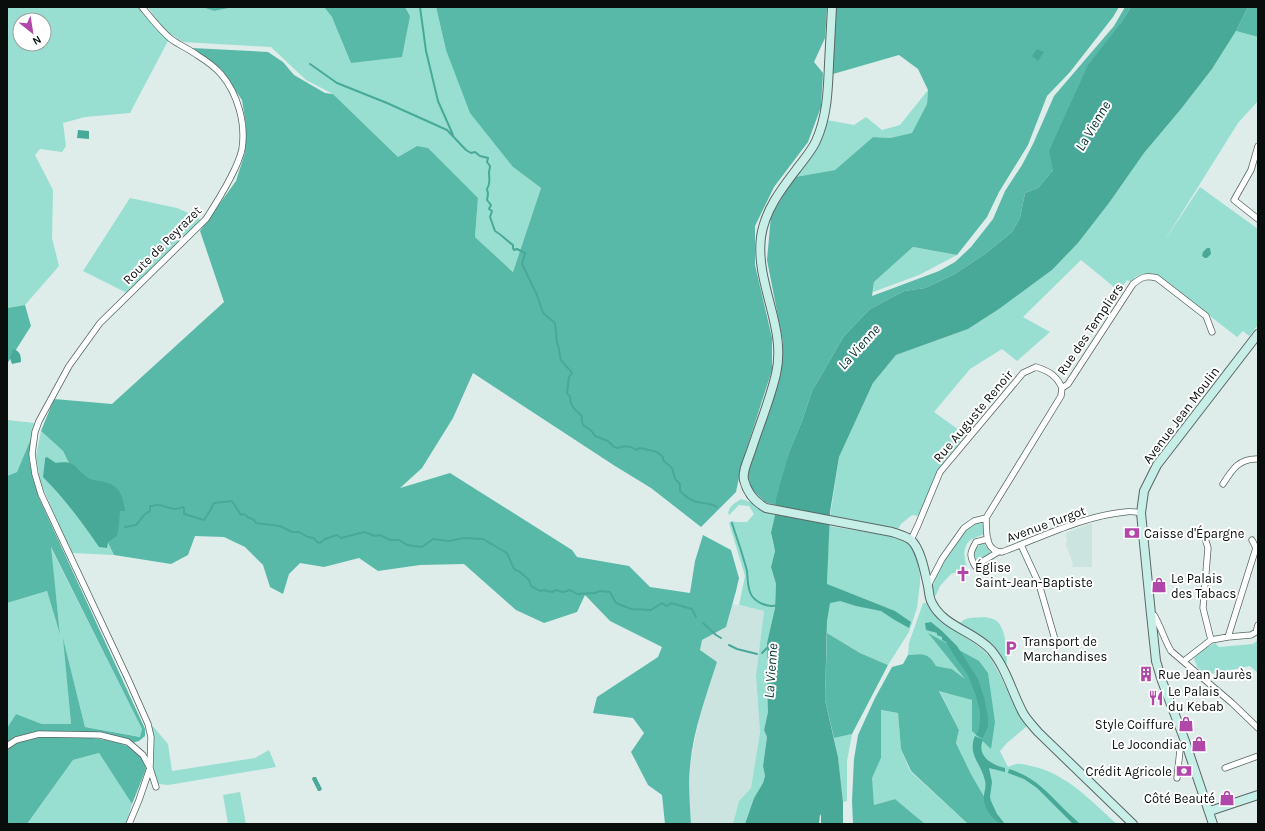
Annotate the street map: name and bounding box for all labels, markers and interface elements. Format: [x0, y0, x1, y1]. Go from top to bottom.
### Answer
north arrow [12, 12, 52, 52]
text: N [30, 33, 43, 48]
water label: La Vienne [1072, 98, 1115, 154]
street label: Route de Peyrazet [120, 203, 204, 287]
street label: Rue des Templiers [1054, 280, 1126, 378]
water label: La Vienne [834, 321, 884, 373]
street label: Avenue Jean Moulin [1140, 364, 1222, 466]
street label: Rue Auguste Renoir [930, 367, 1016, 465]
street label: Avenue Turgot [1004, 503, 1088, 545]
bank icon: Caisse d'Épargne [1123, 524, 1141, 542]
place label: Caisse d'Épargne [1144, 524, 1245, 541]
place label: Église Saint-Jean-Baptiste [975, 558, 1093, 590]
church icon: Église Saint-Jean-Baptiste [954, 565, 972, 583]
place label: Le Palais des Tabacs [1171, 571, 1236, 601]
shop icon: Le Palais des Tabacs [1150, 576, 1168, 594]
place label: Transport de Marchandises [1023, 634, 1108, 664]
parking icon: Transport de Marchandises [1002, 639, 1020, 657]
water label: La Vienne [761, 642, 781, 699]
building icon: Rue Jean Jaurès [1137, 665, 1155, 683]
place label: Rue Jean Jaurès [1158, 667, 1252, 682]
place label: Le Palais du Kebab [1168, 684, 1224, 714]
restaurant icon: Le Palais du Kebab [1147, 689, 1165, 707]
shop icon: Style Coiffure [1177, 715, 1195, 733]
place label: Style Coiffure [1095, 717, 1174, 732]
shop icon: Le Jocondiac [1190, 735, 1208, 753]
place label: Le Jocondiac [1112, 737, 1187, 752]
bank icon: Crédit Agricole [1175, 762, 1193, 780]
place label: Crédit Agricole [1086, 764, 1172, 779]
shop icon: Côté Beauté [1218, 789, 1236, 807]
place label: Côté Beauté [1144, 791, 1215, 806]

